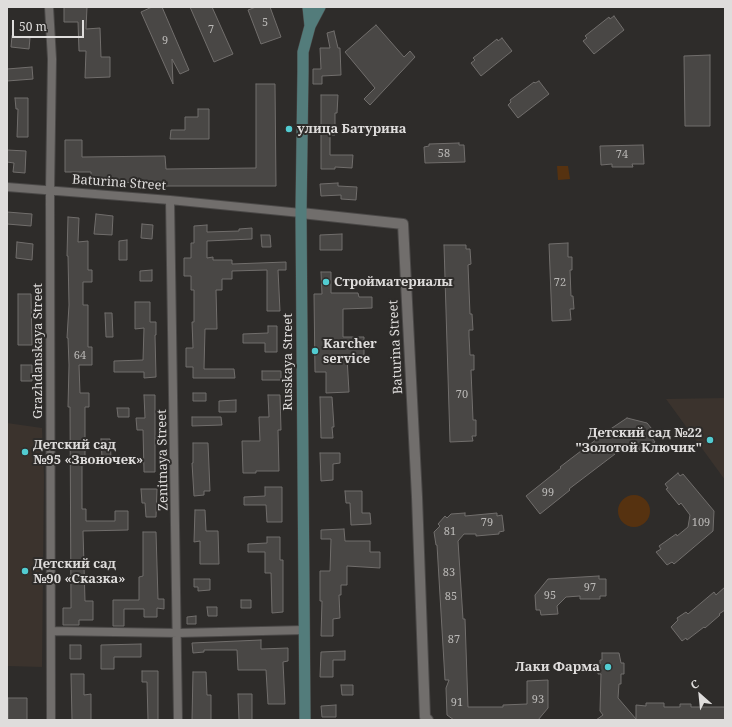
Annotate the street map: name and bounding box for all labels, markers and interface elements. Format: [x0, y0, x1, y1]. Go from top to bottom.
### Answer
scale bar [14, 12, 86, 38]
house number: 5 [262, 16, 268, 30]
text: 50 m [19, 18, 47, 35]
house number: 7 [208, 23, 214, 37]
house number: 9 [162, 34, 168, 48]
place label: улица Батурина [297, 121, 406, 137]
marker: улица Батурина [284, 124, 294, 134]
house number: 58 [438, 147, 450, 161]
house number: 74 [616, 148, 628, 162]
street label: Baturina Street [71, 172, 167, 194]
place label: Стройматериалы [334, 274, 453, 290]
house number: 72 [554, 276, 566, 290]
marker: Стройматериалы [321, 277, 331, 287]
street label: Grazhdanskaya Street [30, 283, 46, 419]
street label: Baturina Street [386, 300, 406, 394]
street label: Russkaya Street [280, 313, 296, 411]
place label: Karcher service [323, 336, 377, 367]
marker: Karcher service [310, 346, 320, 356]
house number: 64 [74, 349, 86, 363]
house number: 70 [456, 388, 468, 402]
street label: Zenitnaya Street [154, 409, 172, 511]
place label: Детский сад №22 "Золотой Ключик" [575, 425, 702, 456]
marker: Детский сад №22 "Золотой Ключик" [705, 435, 715, 445]
place label: Детский сад №95 «Звоночек» [33, 437, 143, 468]
marker: Детский сад №95 «Звоночек» [20, 447, 30, 457]
house number: 99 [542, 486, 554, 500]
house number: 79 [481, 516, 493, 530]
house number: 109 [692, 516, 710, 530]
house number: 81 [444, 525, 456, 539]
place label: Детский сад №90 «Сказка» [33, 556, 125, 587]
marker: Детский сад №90 «Сказка» [20, 566, 30, 576]
house number: 83 [443, 566, 455, 580]
house number: 97 [584, 581, 596, 595]
house number: 95 [544, 589, 556, 603]
house number: 85 [445, 590, 457, 604]
house number: 87 [448, 633, 460, 647]
place label: Лаки Фарма [515, 659, 600, 675]
marker: Лаки Фарма [603, 662, 613, 672]
north arrow [680, 675, 720, 715]
text: С [688, 676, 701, 692]
house number: 93 [532, 693, 544, 707]
house number: 91 [451, 696, 463, 710]

